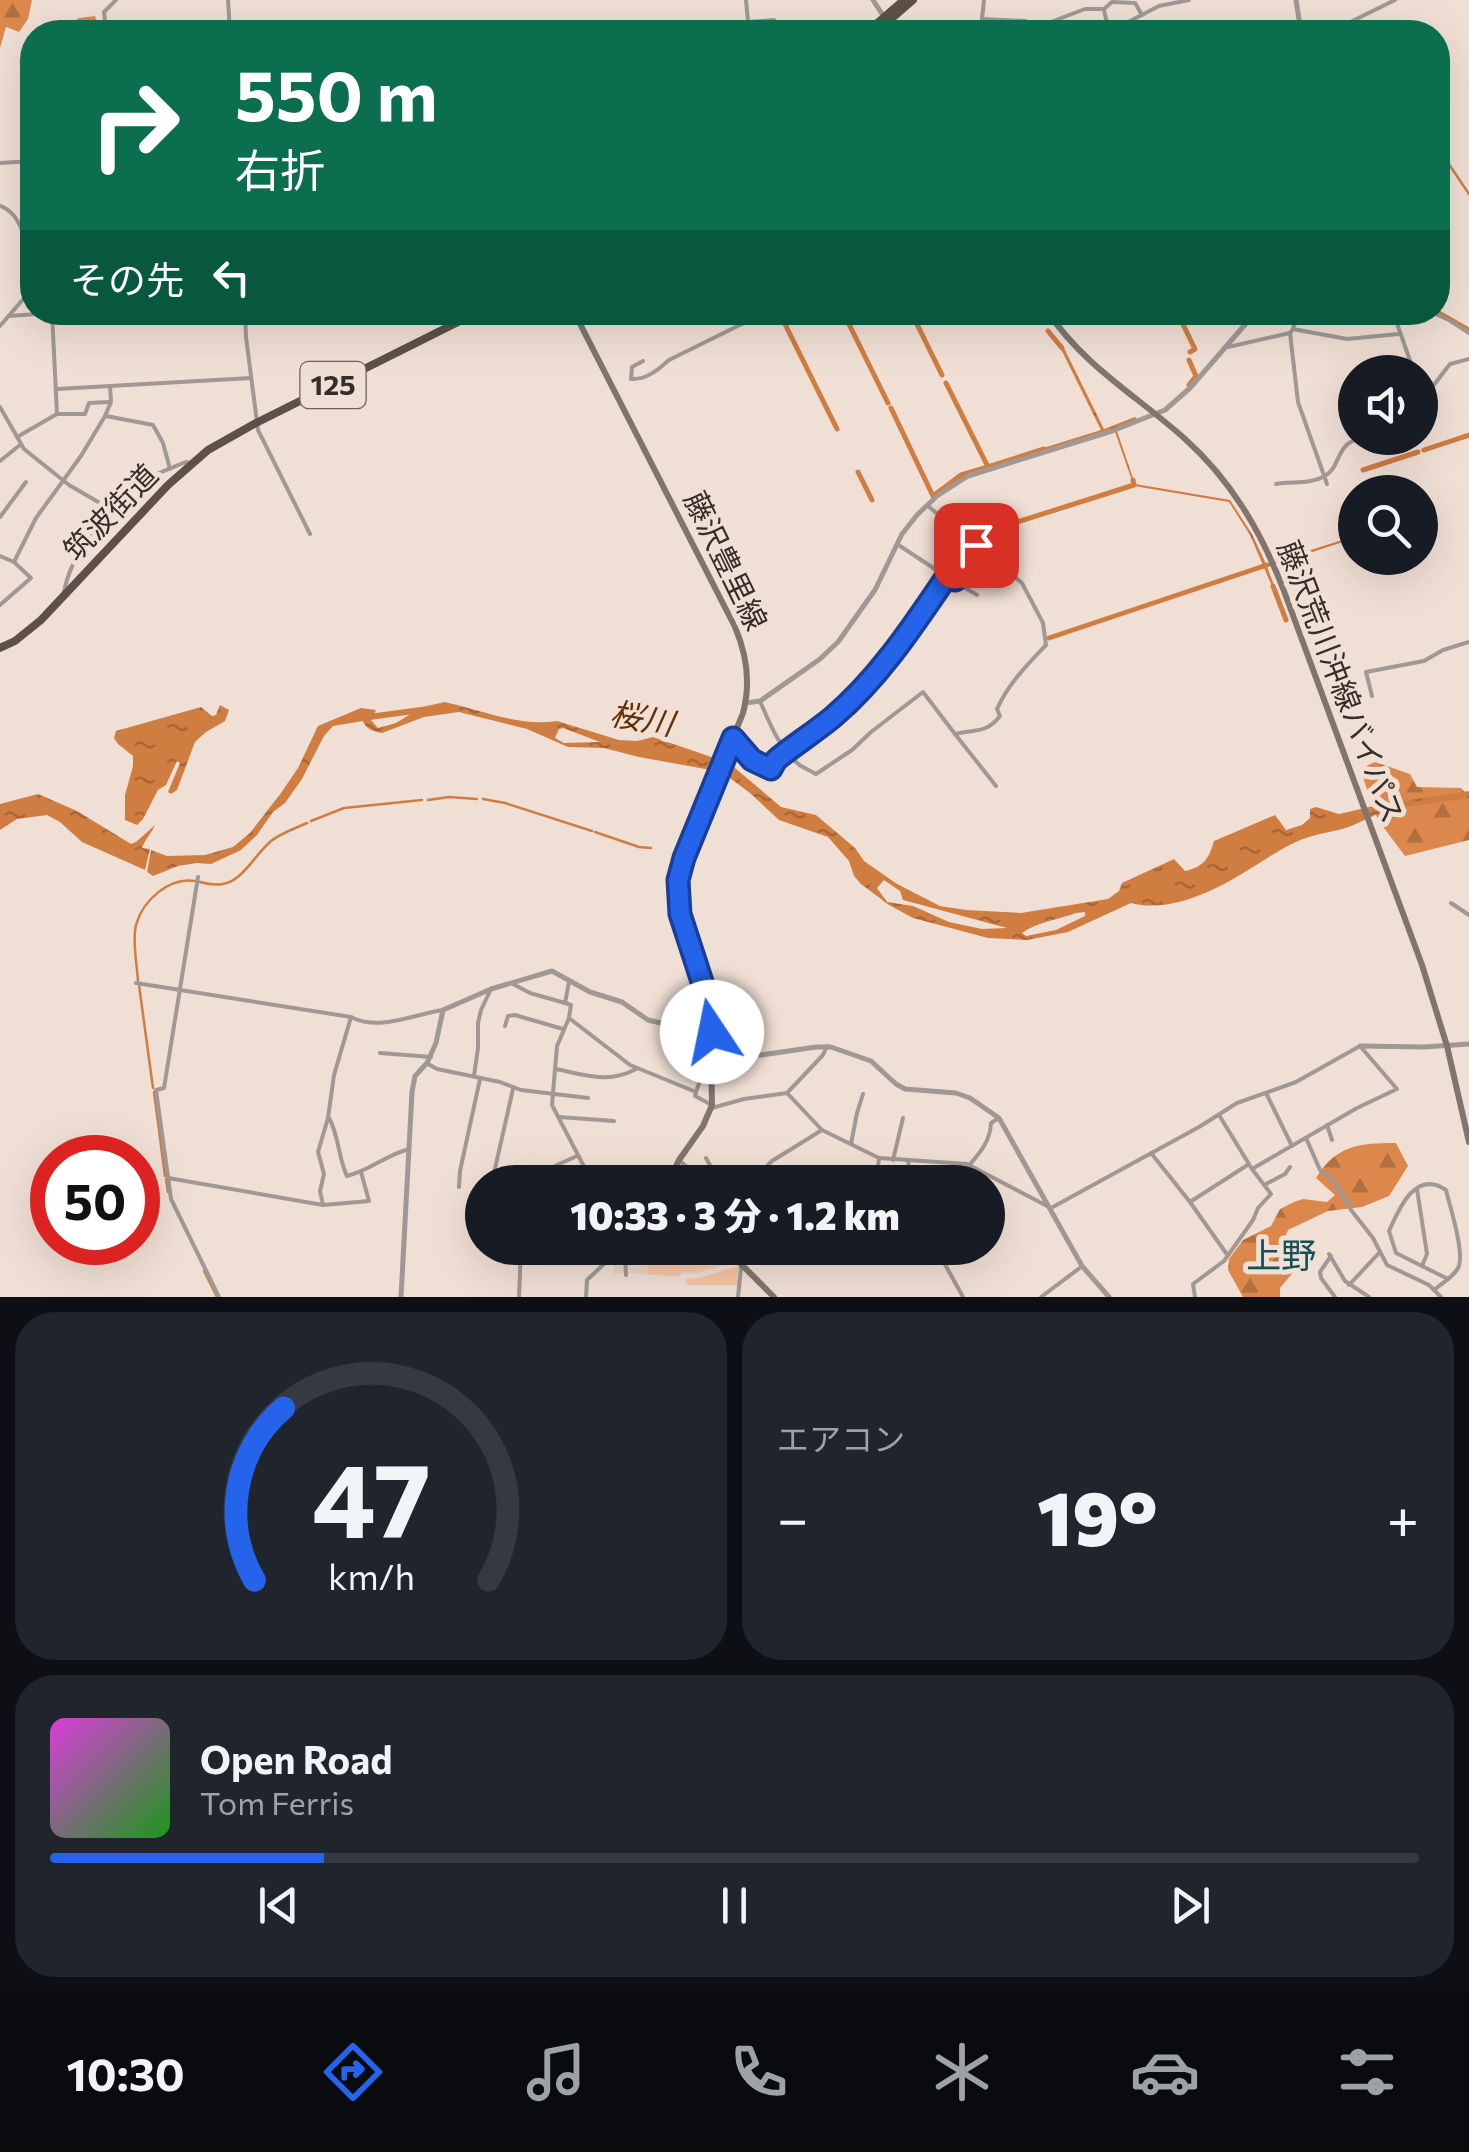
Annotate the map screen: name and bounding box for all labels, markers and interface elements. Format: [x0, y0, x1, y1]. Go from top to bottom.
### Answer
text: 550 m [235, 50, 438, 135]
icon: right [70, 60, 200, 190]
text: 右折 [235, 141, 325, 196]
icon: left [204, 250, 259, 305]
text: その先 [70, 255, 184, 302]
map controls [1338, 355, 1438, 575]
button: sound [1338, 355, 1438, 455]
road number: 125 [300, 362, 366, 408]
street label: 筑波街道 [54, 455, 164, 567]
button: search [1338, 475, 1438, 575]
street label: 藤沢豊里線 [678, 484, 777, 635]
pin [934, 503, 1019, 588]
icon: arrive [949, 518, 1004, 573]
street label: 藤沢荒川沖線バイパス [1271, 535, 1413, 827]
water label: 桜川 [607, 692, 680, 743]
position arrow [660, 980, 764, 1084]
speed limit sign: 50 [30, 1135, 160, 1265]
text: 10:33 · 3 分 · 1.2 km [570, 1191, 900, 1238]
district label: 上野 [1246, 1232, 1316, 1275]
text: エアコン [777, 1418, 905, 1458]
text: 47 [312, 1432, 430, 1559]
text: 19° [1037, 1470, 1158, 1561]
text: − [777, 1483, 808, 1550]
text: + [1387, 1483, 1419, 1550]
text: km/h [328, 1554, 414, 1597]
text: Open Road [200, 1735, 393, 1782]
text: Tom Ferris [200, 1782, 354, 1822]
icon: previous [251, 1878, 306, 1933]
icon: pause [707, 1878, 762, 1933]
icon: next [1163, 1878, 1218, 1933]
icon: directions [318, 2037, 388, 2107]
icon: music [521, 2037, 591, 2107]
icon: phone [724, 2037, 794, 2107]
icon: climate [927, 2037, 997, 2107]
icon: car [1130, 2037, 1200, 2107]
icon: filters [1332, 2037, 1402, 2107]
text: 10:30 [66, 2045, 185, 2100]

